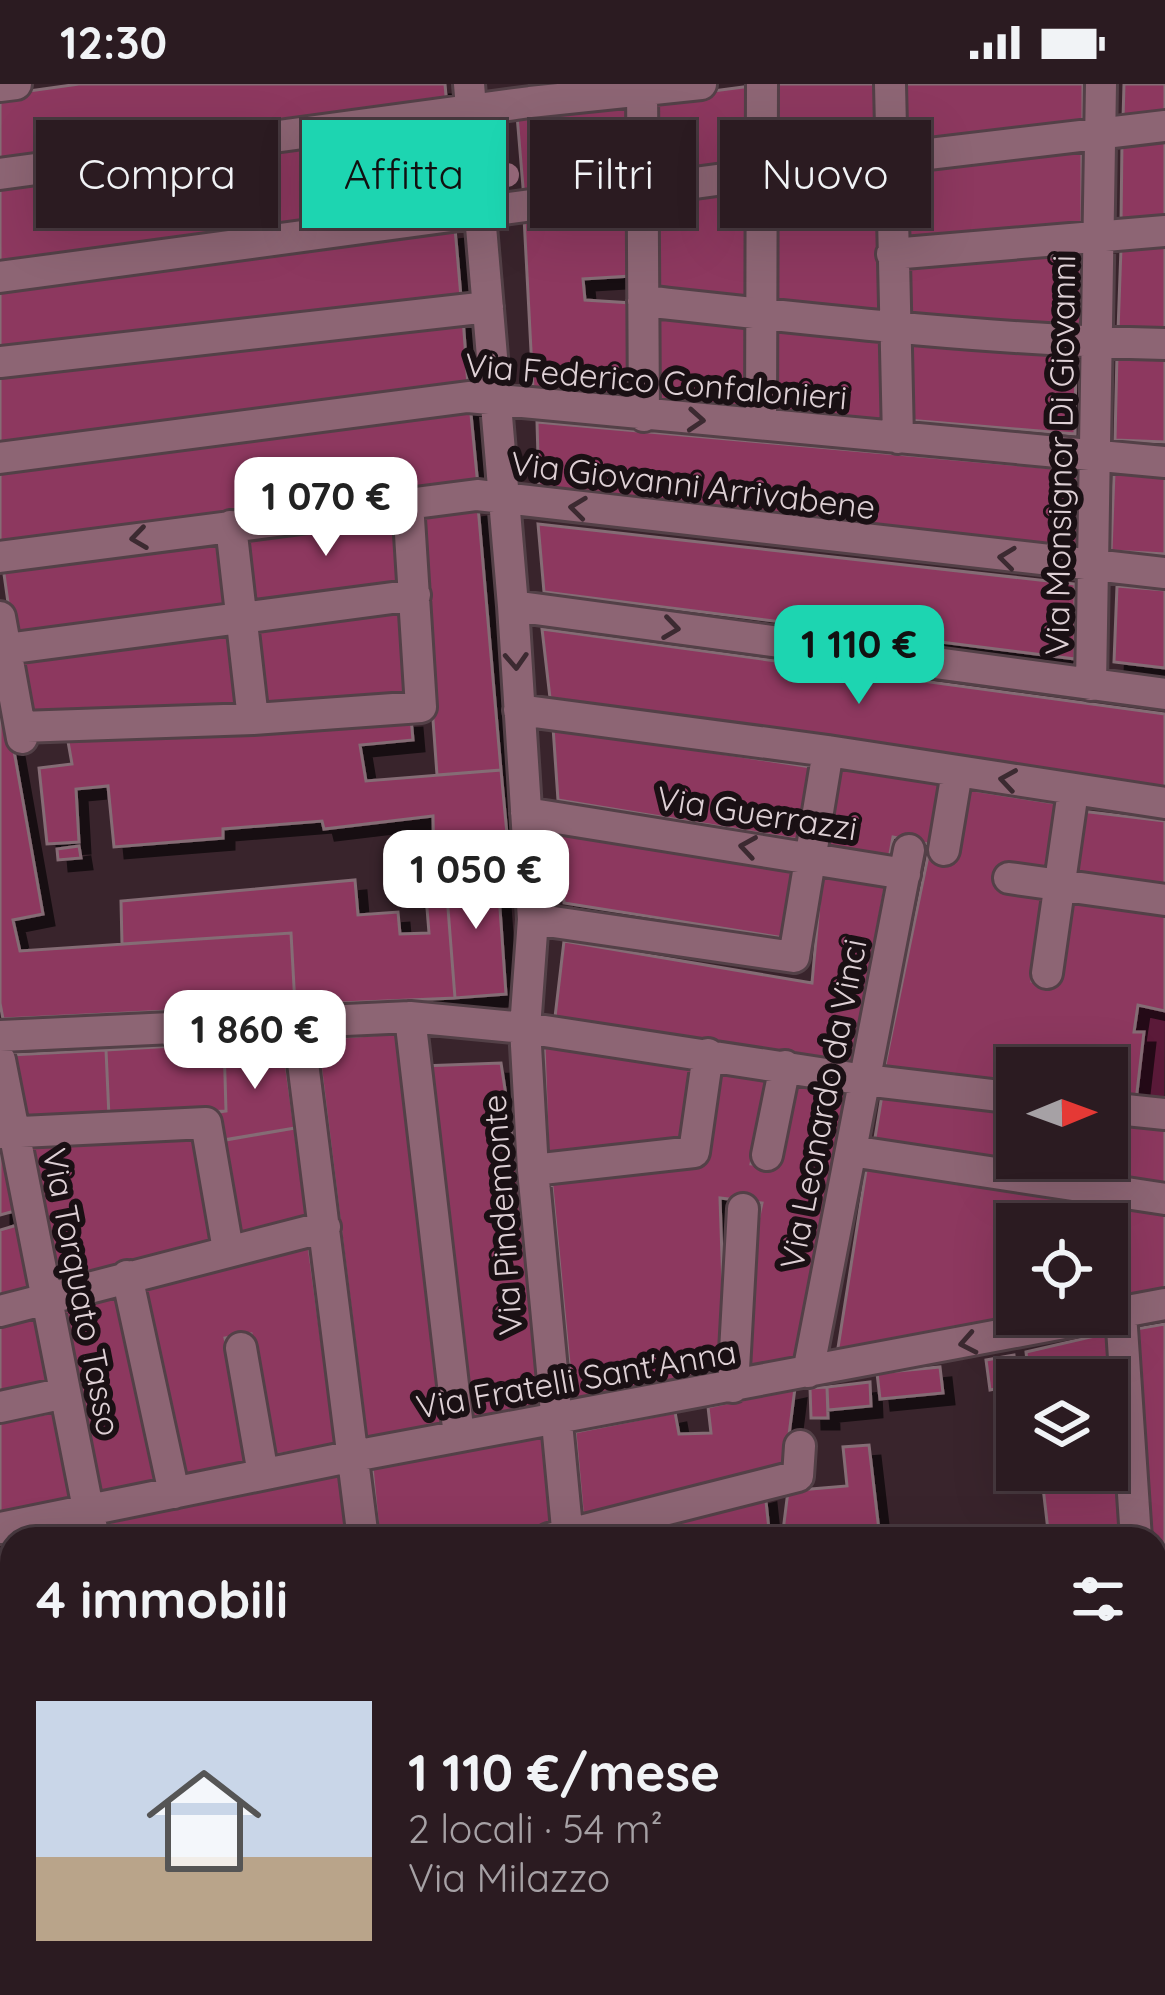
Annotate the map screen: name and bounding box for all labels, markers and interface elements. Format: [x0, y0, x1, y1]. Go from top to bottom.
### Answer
text: 12:30 [60, 14, 167, 70]
chip: Compra [36, 120, 278, 228]
chip: Affitta [302, 120, 506, 228]
chip: Filtri [530, 120, 696, 228]
chip: Nuovo [720, 120, 931, 228]
street label: Via Monsignor Di Giovanni [1036, 254, 1083, 655]
street label: Via Federico Confalonieri [463, 343, 849, 418]
one-way arrow [687, 406, 706, 432]
street label: Via Giovanni Arrivabene [508, 442, 878, 527]
pin: 1 070 € [215, 457, 437, 559]
text: 1 070 € [261, 471, 391, 520]
one-way arrow [568, 496, 587, 522]
one-way arrow [129, 524, 149, 550]
one-way arrow [997, 545, 1017, 571]
pin: 1 110 € [748, 605, 970, 707]
one-way arrow [661, 614, 680, 640]
text: 1 110 € [801, 619, 917, 668]
one-way arrow [503, 652, 529, 671]
one-way arrow [998, 769, 1018, 794]
street label: Via Guerrazzi [654, 776, 860, 849]
pin: 1 050 € [365, 830, 587, 932]
one-way arrow [738, 836, 758, 861]
text: 1 050 € [410, 844, 542, 893]
street label: Via Leonardo da Vinci [770, 935, 875, 1272]
pin: 1 860 € [144, 990, 366, 1092]
text: 1 860 € [191, 1004, 319, 1053]
north arrow [996, 1047, 1128, 1179]
map controls [996, 1047, 1128, 1491]
street label: Via Pindemonte [473, 1093, 530, 1337]
street label: Via Torquato Tasso [34, 1145, 130, 1439]
button: locate [996, 1203, 1128, 1335]
one-way arrow [958, 1329, 978, 1355]
street label: Via Fratelli Sant'Anna [413, 1330, 739, 1427]
button: layers [996, 1359, 1128, 1491]
icon: filters [1065, 1566, 1131, 1632]
text: 4 immobili [36, 1567, 288, 1631]
text: 1 110 €/mese [408, 1740, 720, 1804]
icon: home [132, 1749, 276, 1893]
text: 2 locali · 54 m² [408, 1804, 663, 1853]
text: Via Milazzo [408, 1853, 610, 1902]

